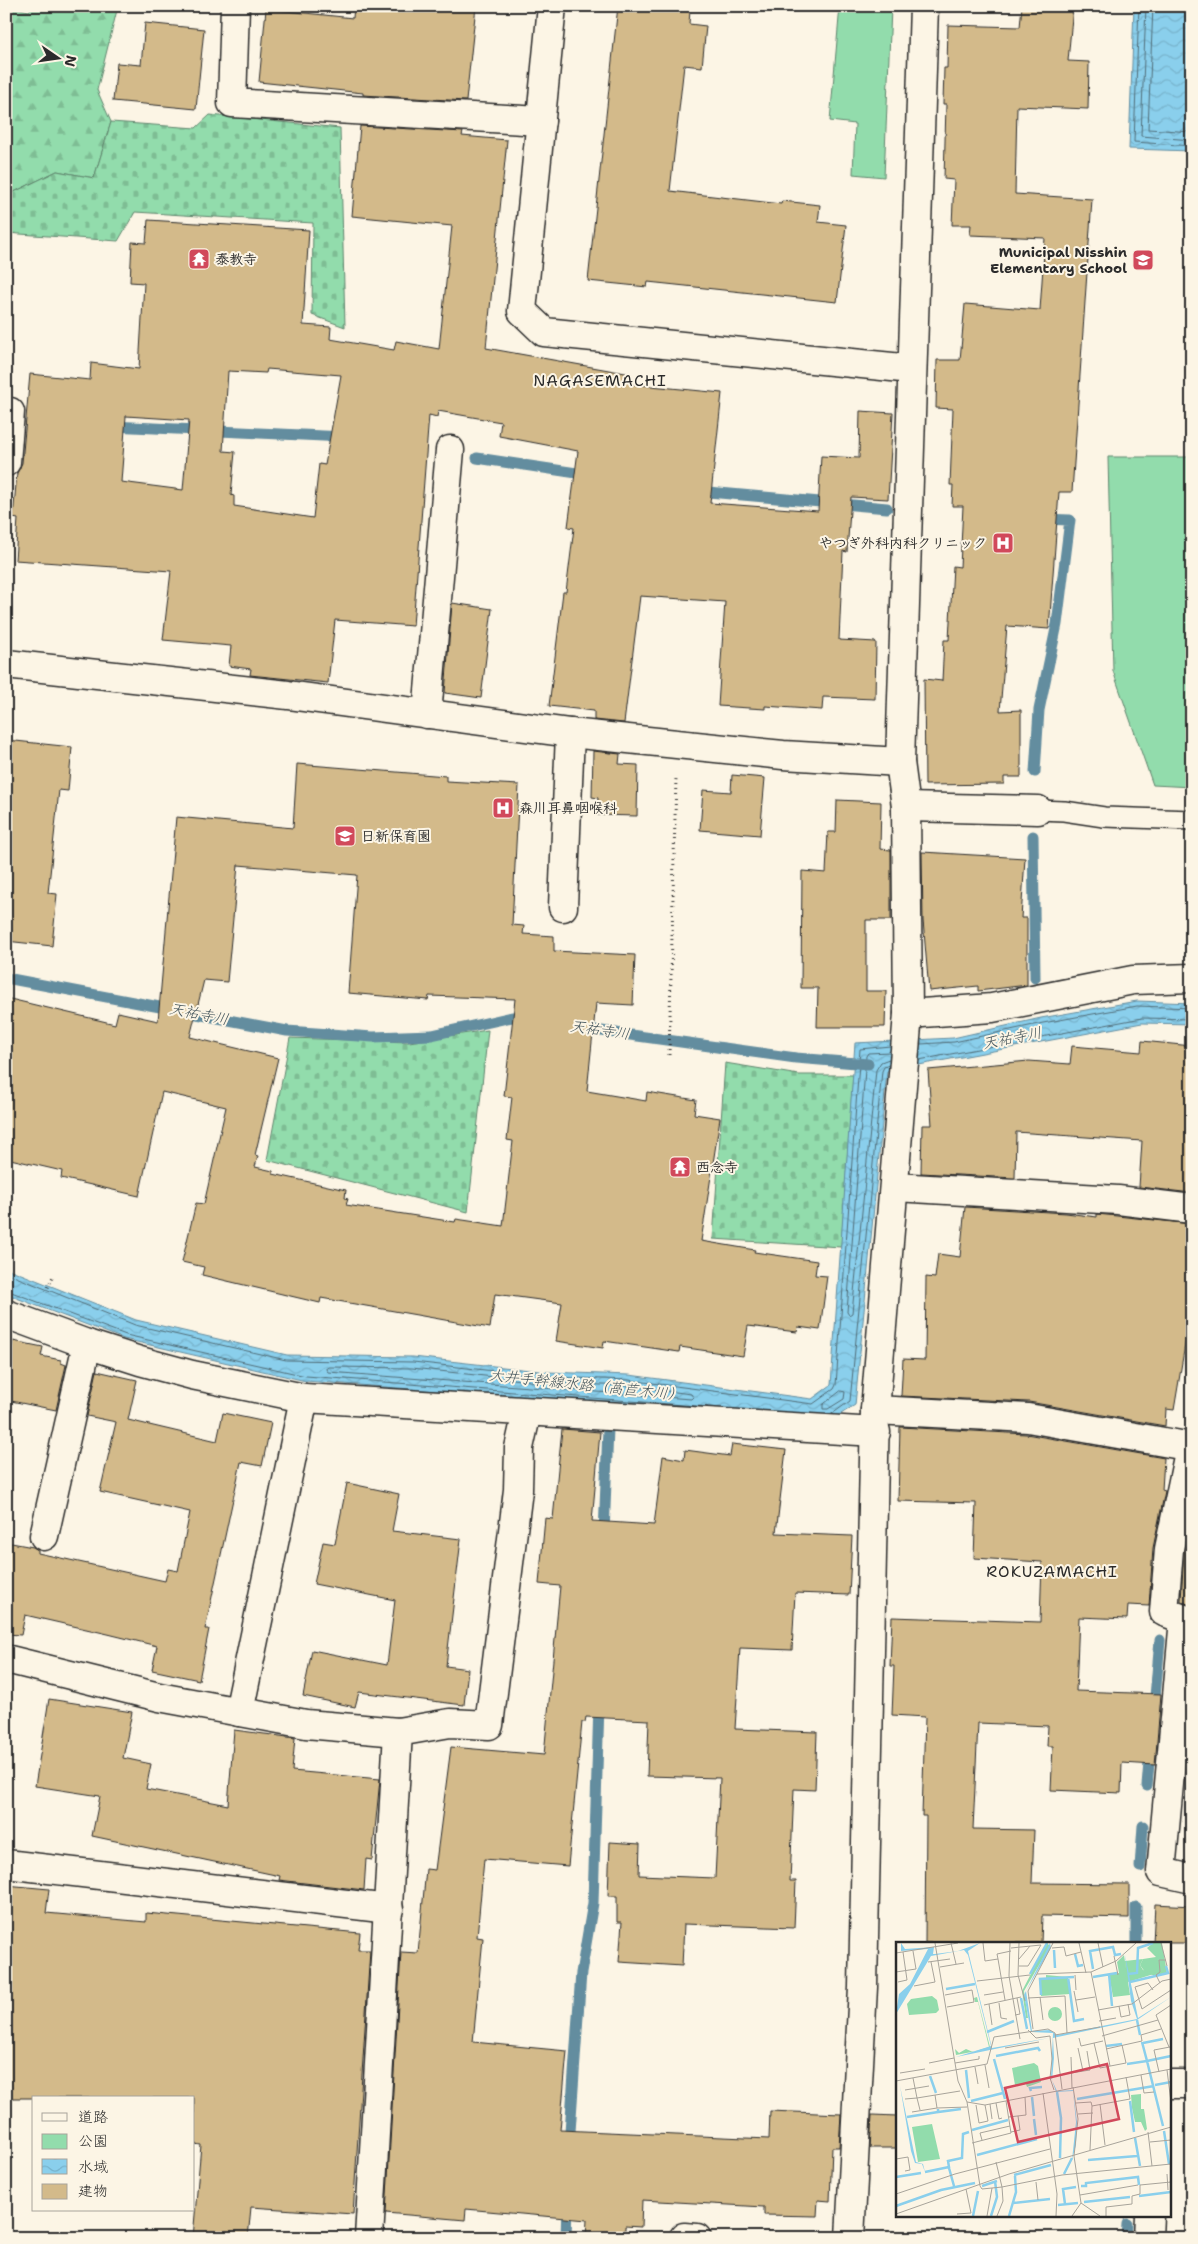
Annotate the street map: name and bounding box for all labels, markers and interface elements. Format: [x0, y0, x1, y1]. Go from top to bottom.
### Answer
north arrow [32, 32, 82, 82]
text: N [61, 53, 81, 68]
place label: Municipal Nisshin Elementary School [990, 243, 1127, 277]
temple icon: 泰教寺 [187, 247, 211, 271]
school or university icon: Municipal Nisshin Elementary School [1131, 248, 1155, 272]
place label: 泰教寺 [215, 250, 257, 268]
district label: NAGASEMACHI [533, 370, 667, 391]
hospital icon: やつぎ外科内科クリニック [991, 531, 1015, 555]
place label: やつぎ外科内科クリニック [819, 534, 987, 552]
hospital icon: 森川耳鼻咽喉科 [491, 796, 515, 820]
place label: 森川耳鼻咽喉科 [519, 799, 618, 817]
school or university icon: 日新保育園 [333, 824, 357, 848]
place label: 日新保育園 [361, 827, 431, 845]
water label: 天祐寺川 [168, 998, 230, 1030]
water label: 天祐寺川 [569, 1016, 631, 1044]
water label: 天祐寺川 [981, 1022, 1043, 1054]
temple icon: 西念寺 [668, 1155, 692, 1179]
place label: 西念寺 [696, 1158, 738, 1176]
water label: 大井手幹線水路（萵苣木川） [488, 1365, 684, 1405]
district label: ROKUZAMACHI [986, 1561, 1118, 1582]
inset map [896, 1942, 1170, 2216]
legend [32, 2096, 195, 2212]
text: 道路 [78, 2107, 108, 2127]
text: 公園 [78, 2131, 108, 2151]
text: 水域 [78, 2157, 108, 2177]
text: 建物 [78, 2181, 108, 2201]

